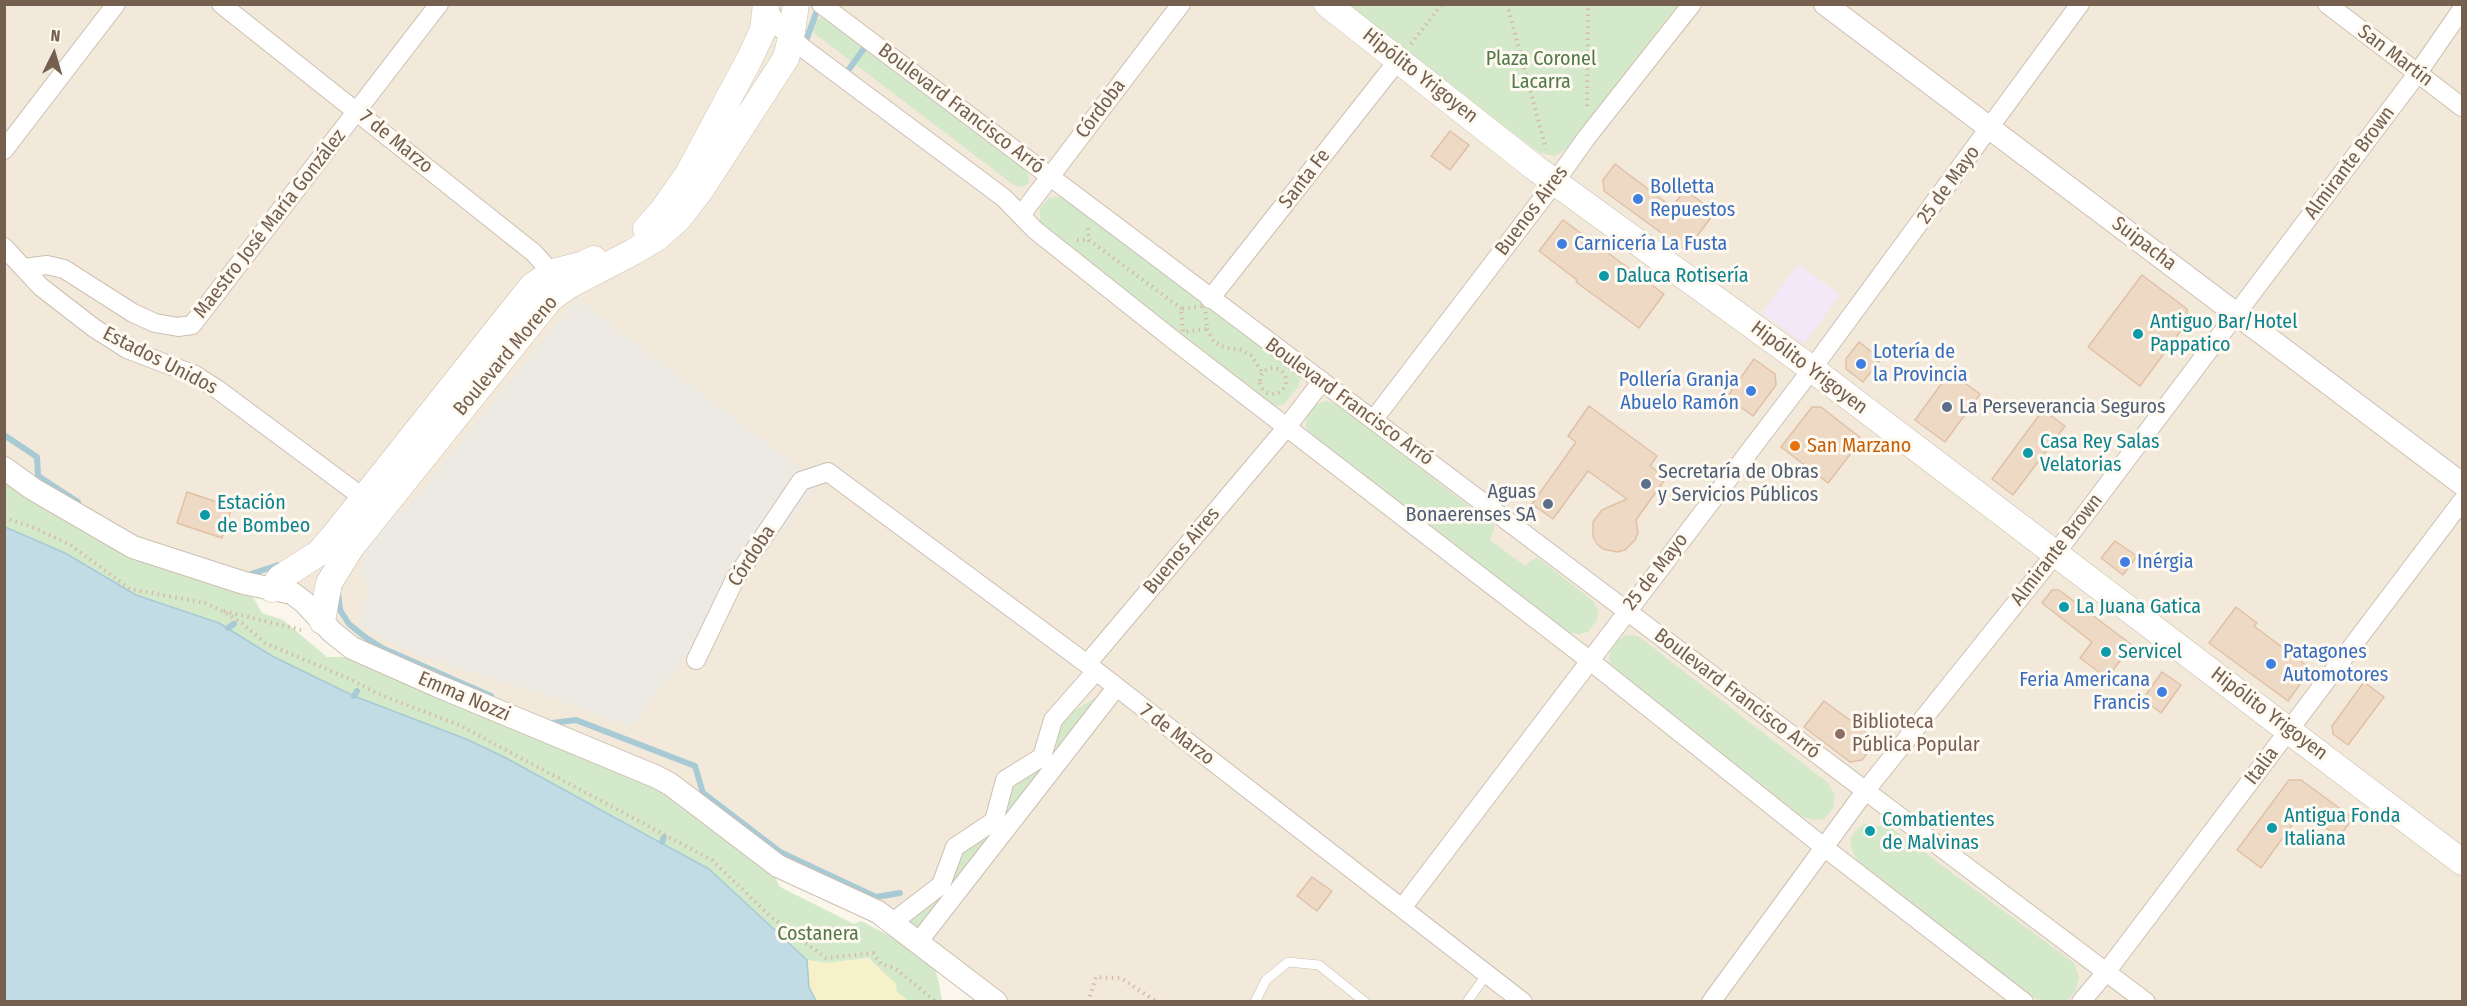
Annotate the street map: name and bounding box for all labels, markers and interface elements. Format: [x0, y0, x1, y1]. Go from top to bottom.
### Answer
street label: San Martín [2353, 20, 2437, 92]
street label: Hipólito Yrigoyen [1357, 23, 1483, 129]
north arrow [24, 24, 84, 84]
text: N [50, 26, 61, 45]
street label: Boulevard Francisco Arró [873, 39, 1049, 179]
park label: Plaza Coronel Lacarra [1486, 47, 1596, 94]
street label: Córdoba [1071, 75, 1131, 143]
street label: Almirante Brown [2300, 102, 2400, 224]
street label: 7 de Marzo [355, 105, 437, 179]
street label: Maestro José María González [189, 125, 351, 323]
street label: 25 de Mayo [1913, 141, 1985, 229]
street label: Santa Fe [1274, 144, 1336, 214]
street label: Buenos Aires [1491, 161, 1573, 261]
place label: Bolletta Repuestos [1650, 175, 1735, 222]
marker: Bolletta Repuestos [1631, 192, 1645, 206]
street label: Suipacha [2107, 212, 2181, 276]
place label: Carnicería La Fusta [1574, 232, 1727, 256]
marker: Carnicería La Fusta [1555, 237, 1569, 251]
place label: Daluca Rotisería [1616, 264, 1749, 288]
marker: Daluca Rotisería [1597, 269, 1611, 283]
street label: Boulevard Moreno [449, 291, 563, 421]
place label: Antiguo Bar/Hotel Pappatico [2150, 310, 2297, 357]
street label: Hipólito Yrigoyen [1746, 316, 1872, 420]
street label: Estados Unidos [99, 322, 221, 400]
marker: Antiguo Bar/Hotel Pappatico [2131, 327, 2145, 341]
street label: Boulevard Francisco Arró [1260, 333, 1438, 471]
place label: Lotería de la Provincia [1873, 340, 1967, 387]
marker: Lotería de la Provincia [1854, 357, 1868, 371]
place label: Pollería Granja Abuelo Ramón [1619, 368, 1739, 415]
marker: Pollería Granja Abuelo Ramón [1744, 384, 1758, 398]
place label: La Perseverancia Seguros [1959, 395, 2165, 419]
marker: La Perseverancia Seguros [1940, 400, 1954, 414]
place label: Casa Rey Salas Velatorias [2040, 430, 2159, 477]
place label: San Marzano [1807, 434, 1911, 458]
marker: San Marzano [1788, 439, 1802, 453]
marker: Casa Rey Salas Velatorias [2021, 446, 2035, 460]
place label: Secretaría de Obras y Servicios Públicos [1658, 460, 1818, 507]
marker: Secretaría de Obras y Servicios Públicos [1639, 477, 1653, 491]
place label: Aguas Bonaerenses SA [1405, 480, 1536, 527]
street label: Almirante Brown [2006, 489, 2108, 611]
place label: Estación de Bombeo [217, 491, 310, 538]
marker: Aguas Bonaerenses SA [1541, 497, 1555, 511]
street label: Buenos Aires [1139, 503, 1225, 599]
marker: Estación de Bombeo [198, 508, 212, 522]
street label: Córdoba [723, 521, 781, 591]
street label: 25 de Mayo [1619, 529, 1693, 615]
place label: Inérgia [2137, 550, 2194, 574]
marker: Inérgia [2118, 555, 2132, 569]
place label: La Juana Gatica [2076, 595, 2201, 619]
marker: La Juana Gatica [2057, 600, 2071, 614]
street label: Boulevard Francisco Arró [1649, 624, 1825, 764]
place label: Servicel [2118, 640, 2182, 664]
place label: Patagones Automotores [2283, 640, 2388, 687]
marker: Servicel [2099, 645, 2113, 659]
marker: Patagones Automotores [2264, 657, 2278, 671]
street label: Hipólito Yrigoyen [2206, 662, 2332, 766]
street label: Emma Nozzi [414, 667, 514, 727]
place label: Feria Americana Francis [2019, 668, 2150, 715]
marker: Feria Americana Francis [2155, 685, 2169, 699]
street label: 7 de Marzo [1135, 699, 1219, 771]
place label: Biblioteca Pública Popular [1852, 710, 1980, 757]
marker: Biblioteca Pública Popular [1833, 727, 1847, 741]
street label: Italia [2240, 742, 2284, 790]
place label: Antigua Fonda Italiana [2284, 804, 2400, 851]
place label: Combatientes de Malvinas [1882, 808, 1995, 855]
marker: Antigua Fonda Italiana [2265, 821, 2279, 835]
marker: Combatientes de Malvinas [1863, 824, 1877, 838]
park label: Costanera [777, 922, 859, 946]

